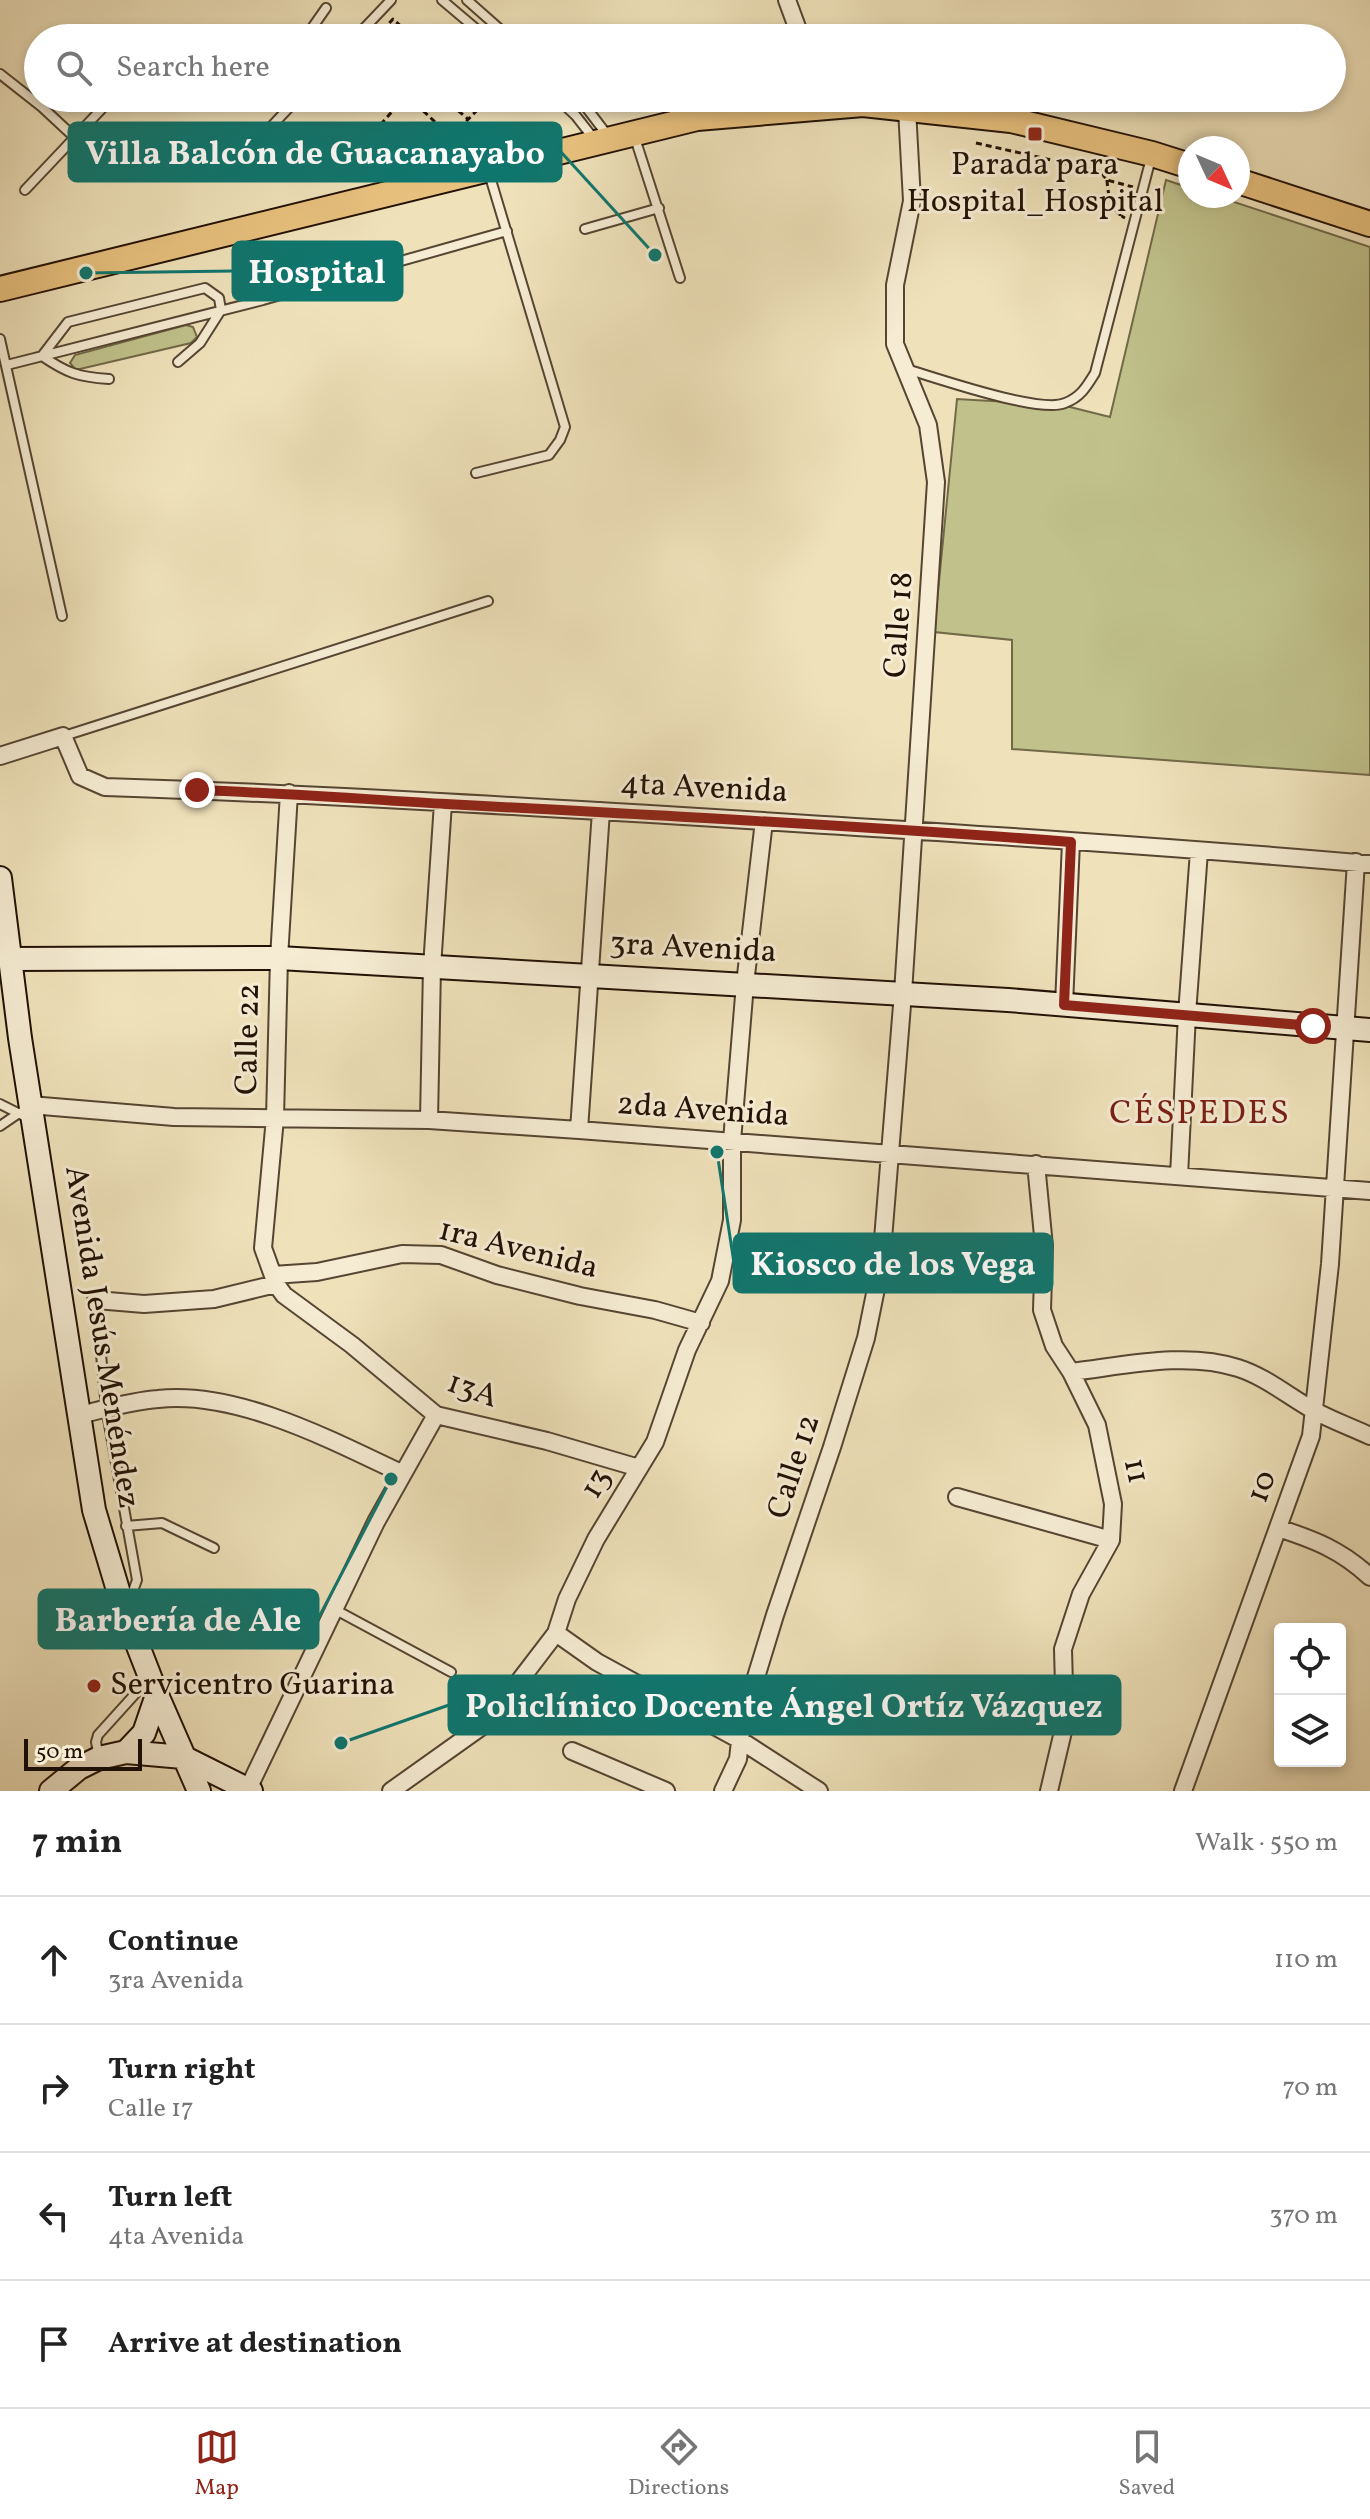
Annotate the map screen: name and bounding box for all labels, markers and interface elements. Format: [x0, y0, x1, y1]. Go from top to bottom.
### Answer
search box [24, 24, 1346, 112]
icon: search [52, 46, 96, 90]
text: Search here [116, 47, 270, 89]
callout: Villa Balcón de Guacanayabo [69, 123, 561, 181]
marker: Parada para Hospital_Hospital [1026, 125, 1044, 143]
text: Villa Balcón de Guacanayabo [85, 132, 545, 179]
north arrow [1178, 136, 1250, 208]
place label: Parada para Hospital_Hospital [907, 144, 1163, 225]
callout: Hospital [233, 242, 402, 300]
text: Hospital [248, 251, 386, 298]
street label: Calle 18 [874, 570, 926, 680]
street label: 4ta Avenida [619, 763, 789, 815]
route end [179, 772, 215, 808]
street label: 3ra Avenida [608, 923, 778, 975]
street label: Calle 22 [226, 983, 272, 1095]
route start [1295, 1008, 1331, 1044]
street label: 2da Avenida [615, 1083, 791, 1139]
district label: CÉSPEDES [1109, 1091, 1291, 1138]
street label: Avenida Jesús Menéndez [52, 1163, 150, 1511]
street label: 1ra Avenida [433, 1209, 603, 1291]
callout: Kiosco de los Vega [734, 1234, 1052, 1292]
text: Kiosco de los Vega [750, 1243, 1036, 1290]
street label: 13A [440, 1362, 504, 1420]
street label: Calle 12 [758, 1409, 832, 1525]
street label: 11 [1111, 1454, 1159, 1488]
street label: 13 [571, 1460, 623, 1508]
street label: 10 [1237, 1465, 1289, 1509]
callout: Barbería de Ale [39, 1590, 318, 1648]
text: Barbería de Ale [55, 1599, 301, 1646]
map controls [1274, 1623, 1346, 1767]
button: locate [1274, 1623, 1346, 1695]
place label: Servicentro Guarina [110, 1664, 395, 1708]
callout: Policlínico Docente Ángel Ortíz Vázquez [449, 1676, 1120, 1734]
marker: Servicentro Guarina [85, 1677, 103, 1695]
text: Policlínico Docente Ángel Ortíz Vázquez [465, 1685, 1103, 1732]
button: layers [1274, 1695, 1346, 1767]
scale bar [24, 1735, 142, 1771]
text: 50 m [36, 1737, 83, 1768]
text: 7 min [32, 1820, 122, 1867]
text: Walk · 550 m [1195, 1825, 1338, 1861]
text: Continue [108, 1921, 239, 1963]
icon: ahead [32, 1938, 76, 1982]
text: 110 m [1274, 1942, 1338, 1978]
text: 3ra Avenida [108, 1963, 244, 1999]
text: Turn right [108, 2049, 256, 2091]
icon: right [32, 2066, 76, 2110]
text: 70 m [1283, 2070, 1338, 2106]
text: Calle 17 [108, 2091, 194, 2127]
text: Turn left [108, 2177, 232, 2219]
icon: left [32, 2194, 76, 2238]
text: 370 m [1269, 2198, 1338, 2234]
text: 4ta Avenida [108, 2219, 244, 2255]
icon: arrive [32, 2322, 76, 2366]
text: Arrive at destination [108, 2323, 402, 2365]
tab: Map [195, 2425, 239, 2504]
tab: Directions [628, 2425, 729, 2504]
tab: Saved [1119, 2425, 1175, 2504]

